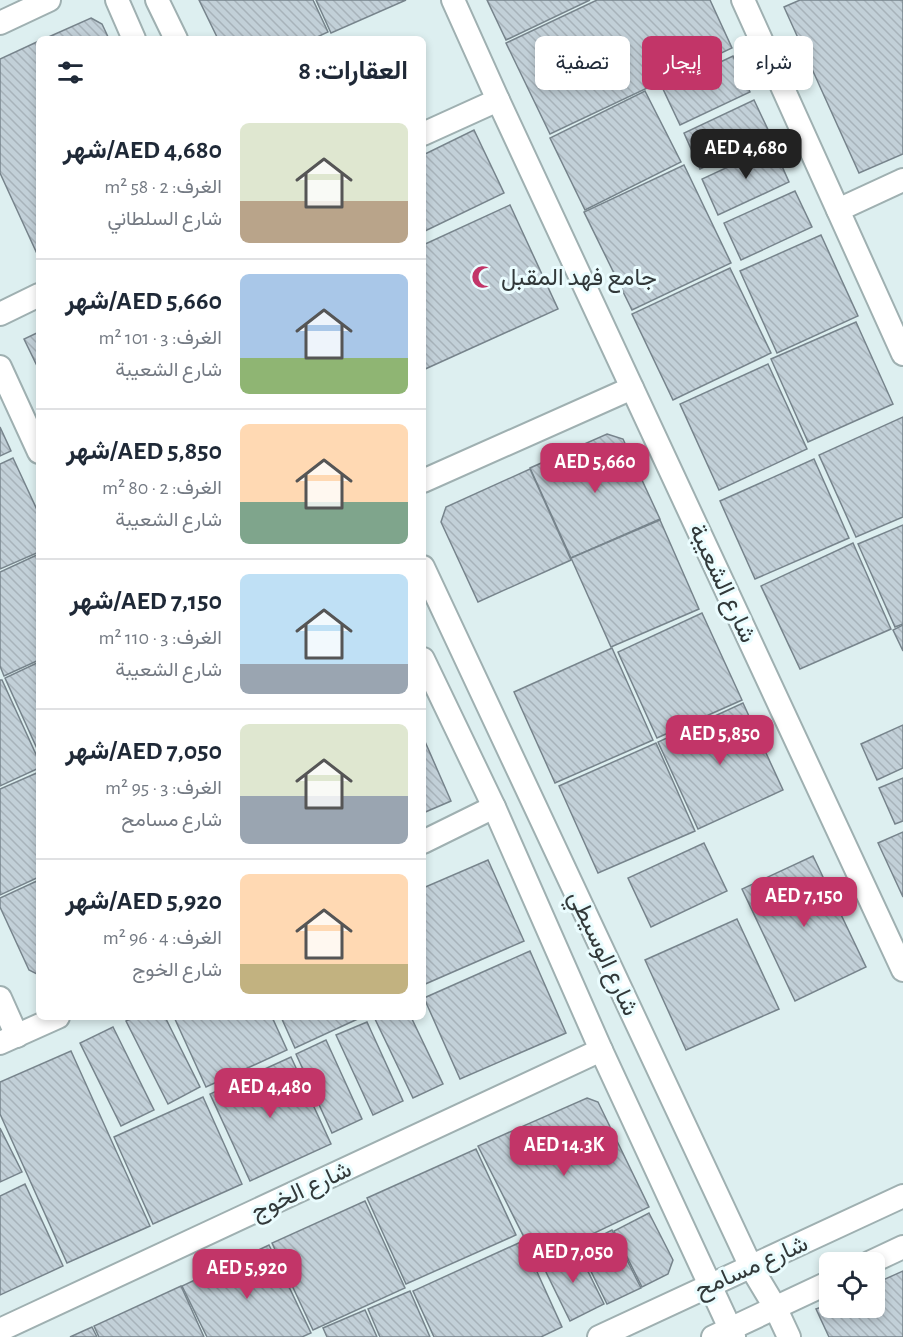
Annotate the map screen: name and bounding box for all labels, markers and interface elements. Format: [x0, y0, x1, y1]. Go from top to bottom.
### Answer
chip: تصفية [535, 36, 630, 90]
chip: إيجار [642, 36, 722, 90]
chip: شراء [734, 36, 813, 90]
icon: filters [54, 56, 87, 89]
text: العقارات: 8 [298, 58, 408, 84]
pin: AED 4,680 [677, 129, 815, 180]
text: AED 4,680/شهر [63, 137, 222, 163]
text: AED 4,680 [705, 138, 787, 158]
icon: home [288, 147, 360, 219]
text: الغرف: 2 · 58 m² [104, 177, 222, 197]
text: شارع السلطاني [107, 209, 222, 229]
mosque icon: جامع فهد المقبل [470, 264, 496, 290]
place label: جامع فهد المقبل [501, 266, 657, 294]
text: AED 5,660/شهر [65, 288, 222, 314]
icon: home [288, 298, 360, 370]
text: الغرف: 3 · 101 m² [99, 328, 222, 348]
text: شارع الشعيبة [115, 360, 222, 380]
text: AED 5,850/شهر [66, 438, 222, 464]
pin: AED 5,660 [526, 443, 664, 494]
icon: home [288, 448, 360, 520]
text: AED 5,660 [554, 452, 636, 472]
text: الغرف: 2 · 80 m² [102, 478, 222, 498]
text: شارع الشعيبة [115, 510, 222, 530]
street label: شارع الشعيبة [681, 520, 760, 648]
text: AED 7,150/شهر [69, 588, 222, 614]
icon: home [288, 598, 360, 670]
text: الغرف: 3 · 110 m² [99, 628, 222, 648]
text: شارع الشعيبة [115, 660, 222, 680]
pin: AED 5,850 [651, 715, 789, 766]
text: AED 5,850 [680, 724, 760, 744]
text: AED 7,050/شهر [65, 738, 222, 764]
icon: home [288, 748, 360, 820]
text: الغرف: 3 · 95 m² [105, 778, 222, 798]
text: شارع مسامح [121, 810, 222, 830]
pin: AED 7,150 [735, 877, 873, 928]
text: AED 7,150 [765, 886, 843, 906]
street label: شارع الوسيطي [558, 887, 642, 1022]
text: AED 5,920/شهر [65, 888, 222, 914]
icon: home [288, 898, 360, 970]
text: الغرف: 4 · 96 m² [103, 928, 222, 948]
text: شارع الخوج [132, 960, 222, 980]
pin: AED 4,480 [201, 1068, 339, 1119]
text: AED 4,480 [228, 1077, 312, 1097]
pin: AED 14.3K [495, 1126, 633, 1177]
text: AED 14.3K [524, 1135, 604, 1155]
street label: شارع الخوج [247, 1157, 357, 1227]
street label: شارع مسامح [691, 1231, 813, 1306]
pin: AED 7,050 [504, 1233, 642, 1284]
text: AED 7,050 [533, 1242, 614, 1262]
pin: AED 5,920 [178, 1249, 316, 1300]
map controls [819, 1252, 885, 1318]
button: locate [819, 1252, 885, 1318]
text: AED 5,920 [206, 1258, 288, 1278]

